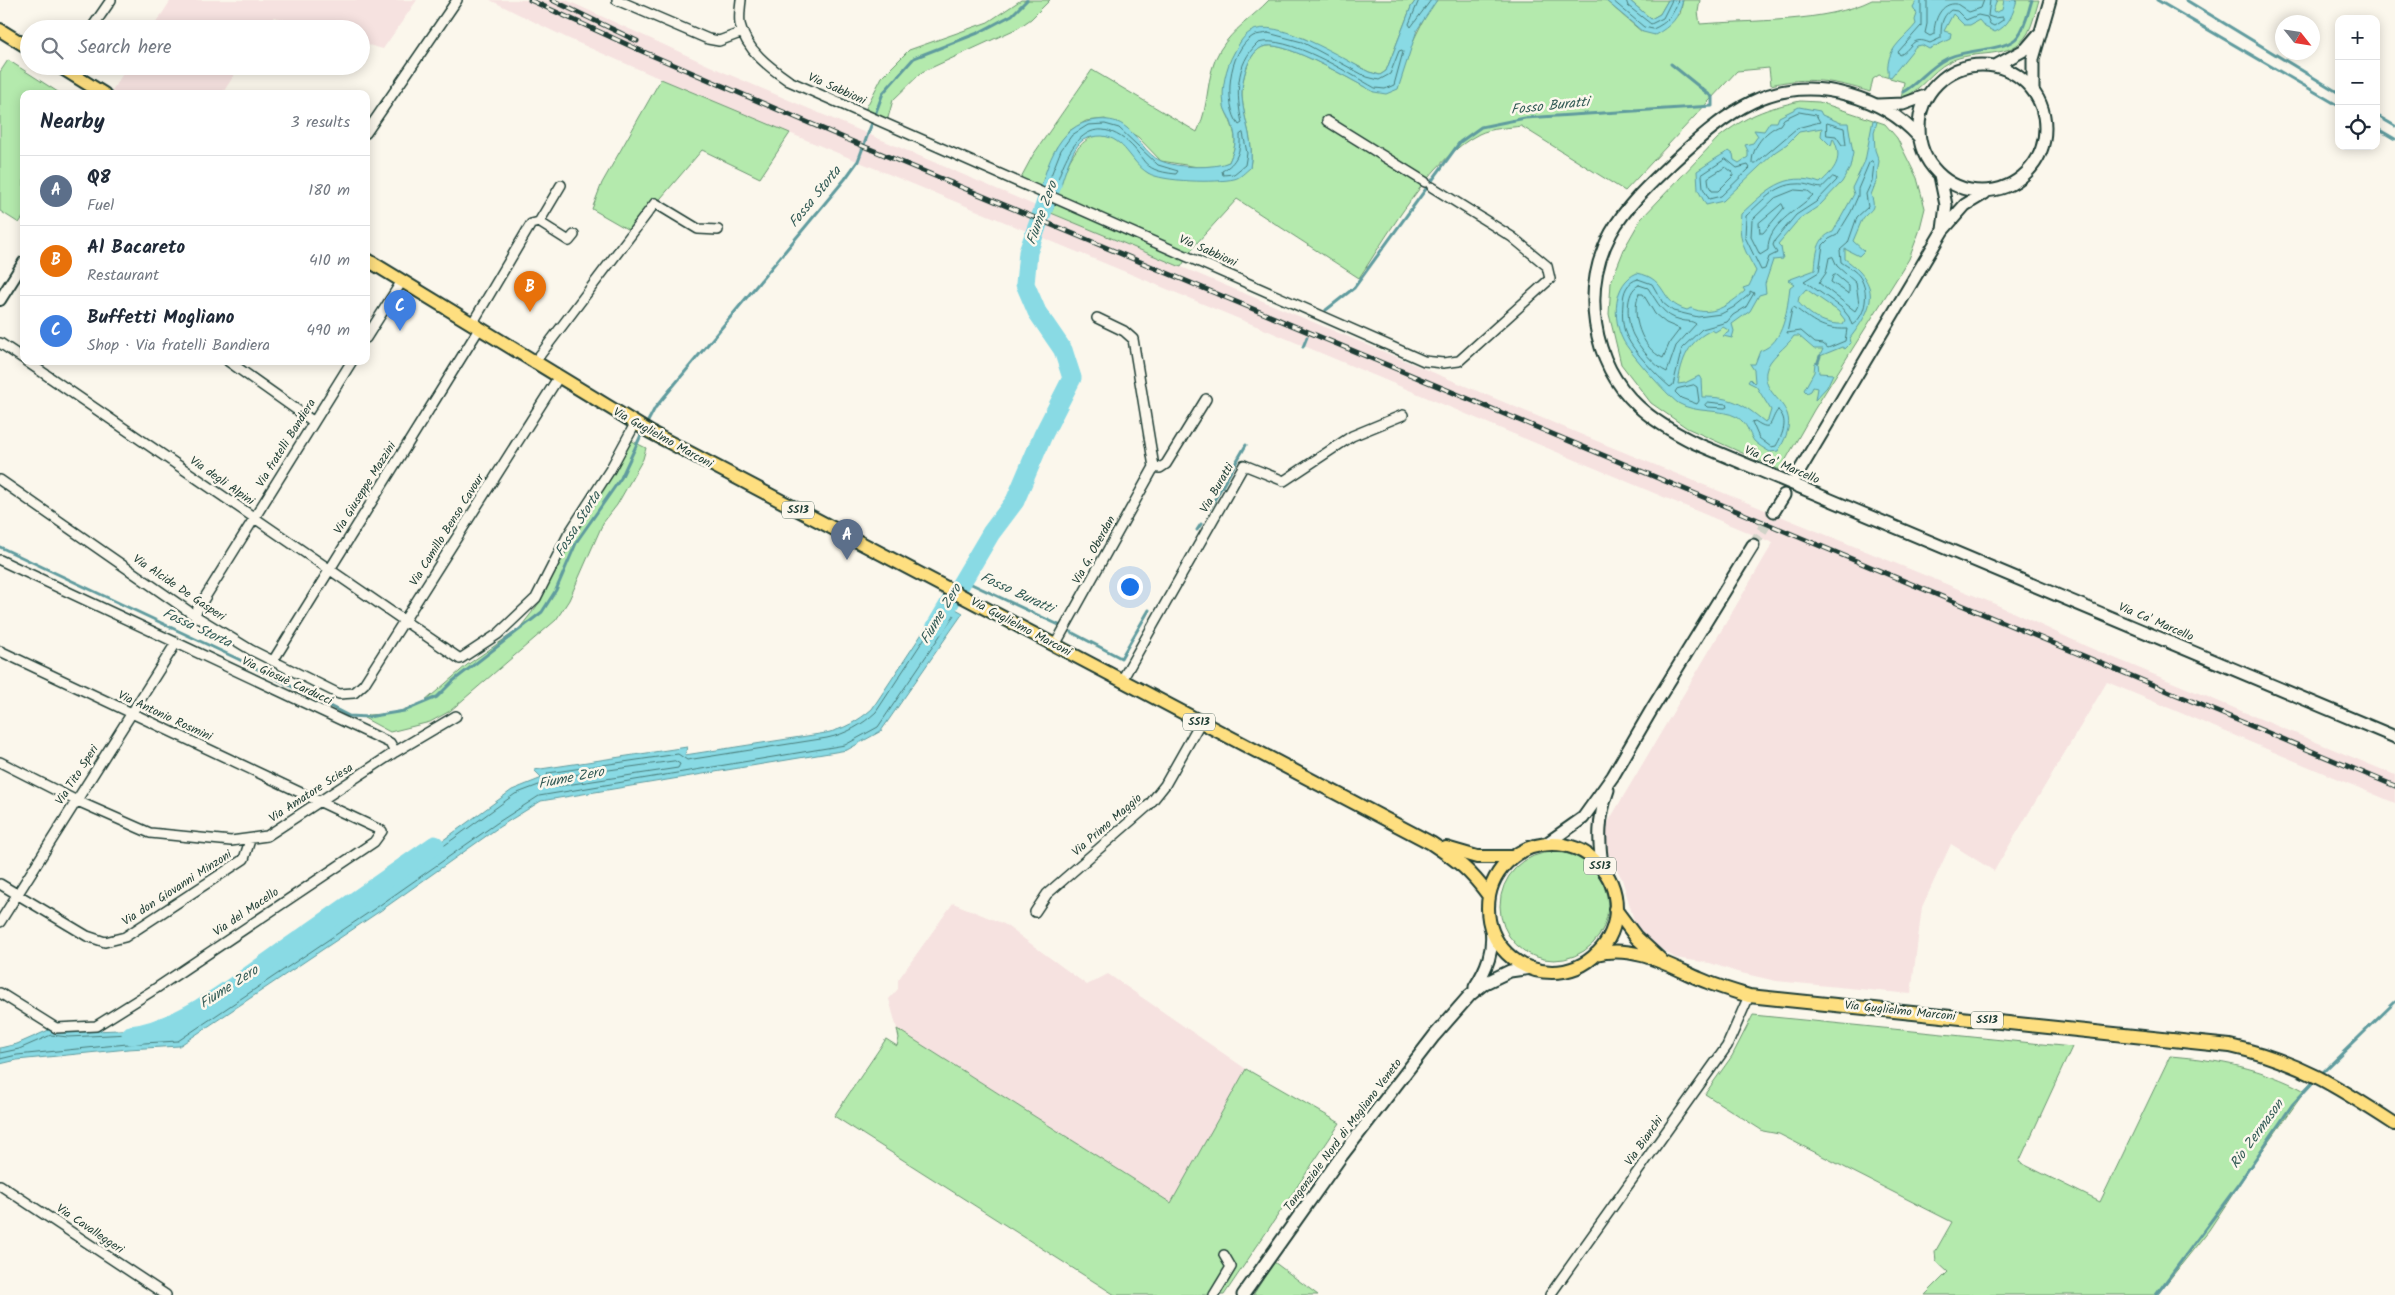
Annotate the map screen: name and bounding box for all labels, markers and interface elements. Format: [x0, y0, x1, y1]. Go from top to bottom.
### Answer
north arrow [2275, 15, 2320, 60]
map controls [2335, 15, 2380, 150]
button: + [2335, 15, 2380, 60]
search box [20, 20, 370, 75]
text: Search here [78, 33, 172, 63]
icon: search [38, 34, 66, 62]
button: − [2335, 60, 2380, 105]
street label: Via Sabbioni [805, 68, 870, 111]
water label: Fosso Buratti [1510, 91, 1593, 121]
button: locate [2335, 105, 2380, 150]
text: Nearby [40, 106, 105, 139]
text: 3 results [291, 110, 350, 135]
water label: Fossa Storta [783, 160, 848, 233]
text: Q8 [87, 163, 111, 193]
water label: Fiume Zero [1020, 176, 1064, 248]
text: A [51, 178, 61, 203]
text: 180 m [308, 178, 350, 203]
text: Fuel [87, 193, 114, 218]
street label: Via Sabbioni [1176, 230, 1241, 273]
text: Al Bacareto [87, 233, 185, 263]
text: B [51, 248, 61, 273]
text: 410 m [309, 248, 350, 273]
text: Restaurant [87, 263, 159, 288]
pin: B [514, 271, 546, 312]
pin: C [384, 290, 416, 331]
text: Buffetti Mogliano [87, 303, 234, 333]
text: C [51, 318, 61, 343]
text: 490 m [306, 318, 350, 343]
text: Shop · Via fratelli Bandiera [87, 333, 270, 358]
street label: Via fratelli Bandiera [251, 395, 321, 491]
street label: Via Guglielmo Marconi [610, 403, 717, 474]
street label: Via Giuseppe Mazzini [329, 437, 402, 538]
street label: Via Ca' Marcello [1741, 441, 1823, 489]
street label: Via degli Alpini [186, 452, 259, 511]
street label: Via Buratti [1195, 459, 1240, 516]
street label: Via Camillo Benso Cavour [405, 469, 490, 590]
water label: Fossa Storta [549, 486, 608, 561]
road number: SS13 [782, 502, 814, 518]
street label: Via G. Oberdan [1067, 512, 1121, 588]
pin: A [831, 519, 863, 560]
street label: Via Alcide De Gasperi [129, 550, 230, 627]
water label: Fosso Buratti [977, 566, 1060, 621]
your location [1117, 574, 1143, 600]
water label: Fiume Zero [914, 578, 968, 648]
street label: Via Guglielmo Marconi [967, 592, 1076, 662]
street label: Via Ca' Marcello [2115, 598, 2197, 646]
water label: Fossa Storta [159, 602, 236, 654]
street label: Via Giosuè Carducci [238, 652, 337, 711]
street label: Via Antonio Rosmini [115, 686, 216, 747]
road number: SS13 [1183, 714, 1215, 730]
street label: Via Tito Speri [50, 740, 104, 809]
street label: Via Amatore Sciesa [265, 758, 357, 827]
water label: Fiume Zero [536, 761, 607, 795]
street label: Via Primo Maggio [1068, 789, 1146, 861]
street label: Via don Giovanni Minzoni [118, 845, 237, 931]
road number: SS13 [1584, 858, 1616, 874]
street label: Via del Macello [209, 883, 283, 941]
water label: Fiume Zero [195, 959, 264, 1014]
street label: Via Guglielmo Marconi [1844, 996, 1958, 1026]
road number: SS13 [1971, 1012, 2003, 1028]
street label: Tangenziale Nord di Mogliano Veneto [1279, 1055, 1407, 1215]
water label: Rio Zermason [2224, 1094, 2290, 1173]
street label: Via Bianchi [1620, 1111, 1669, 1170]
street label: Via Cavalleggeri [52, 1199, 129, 1259]

